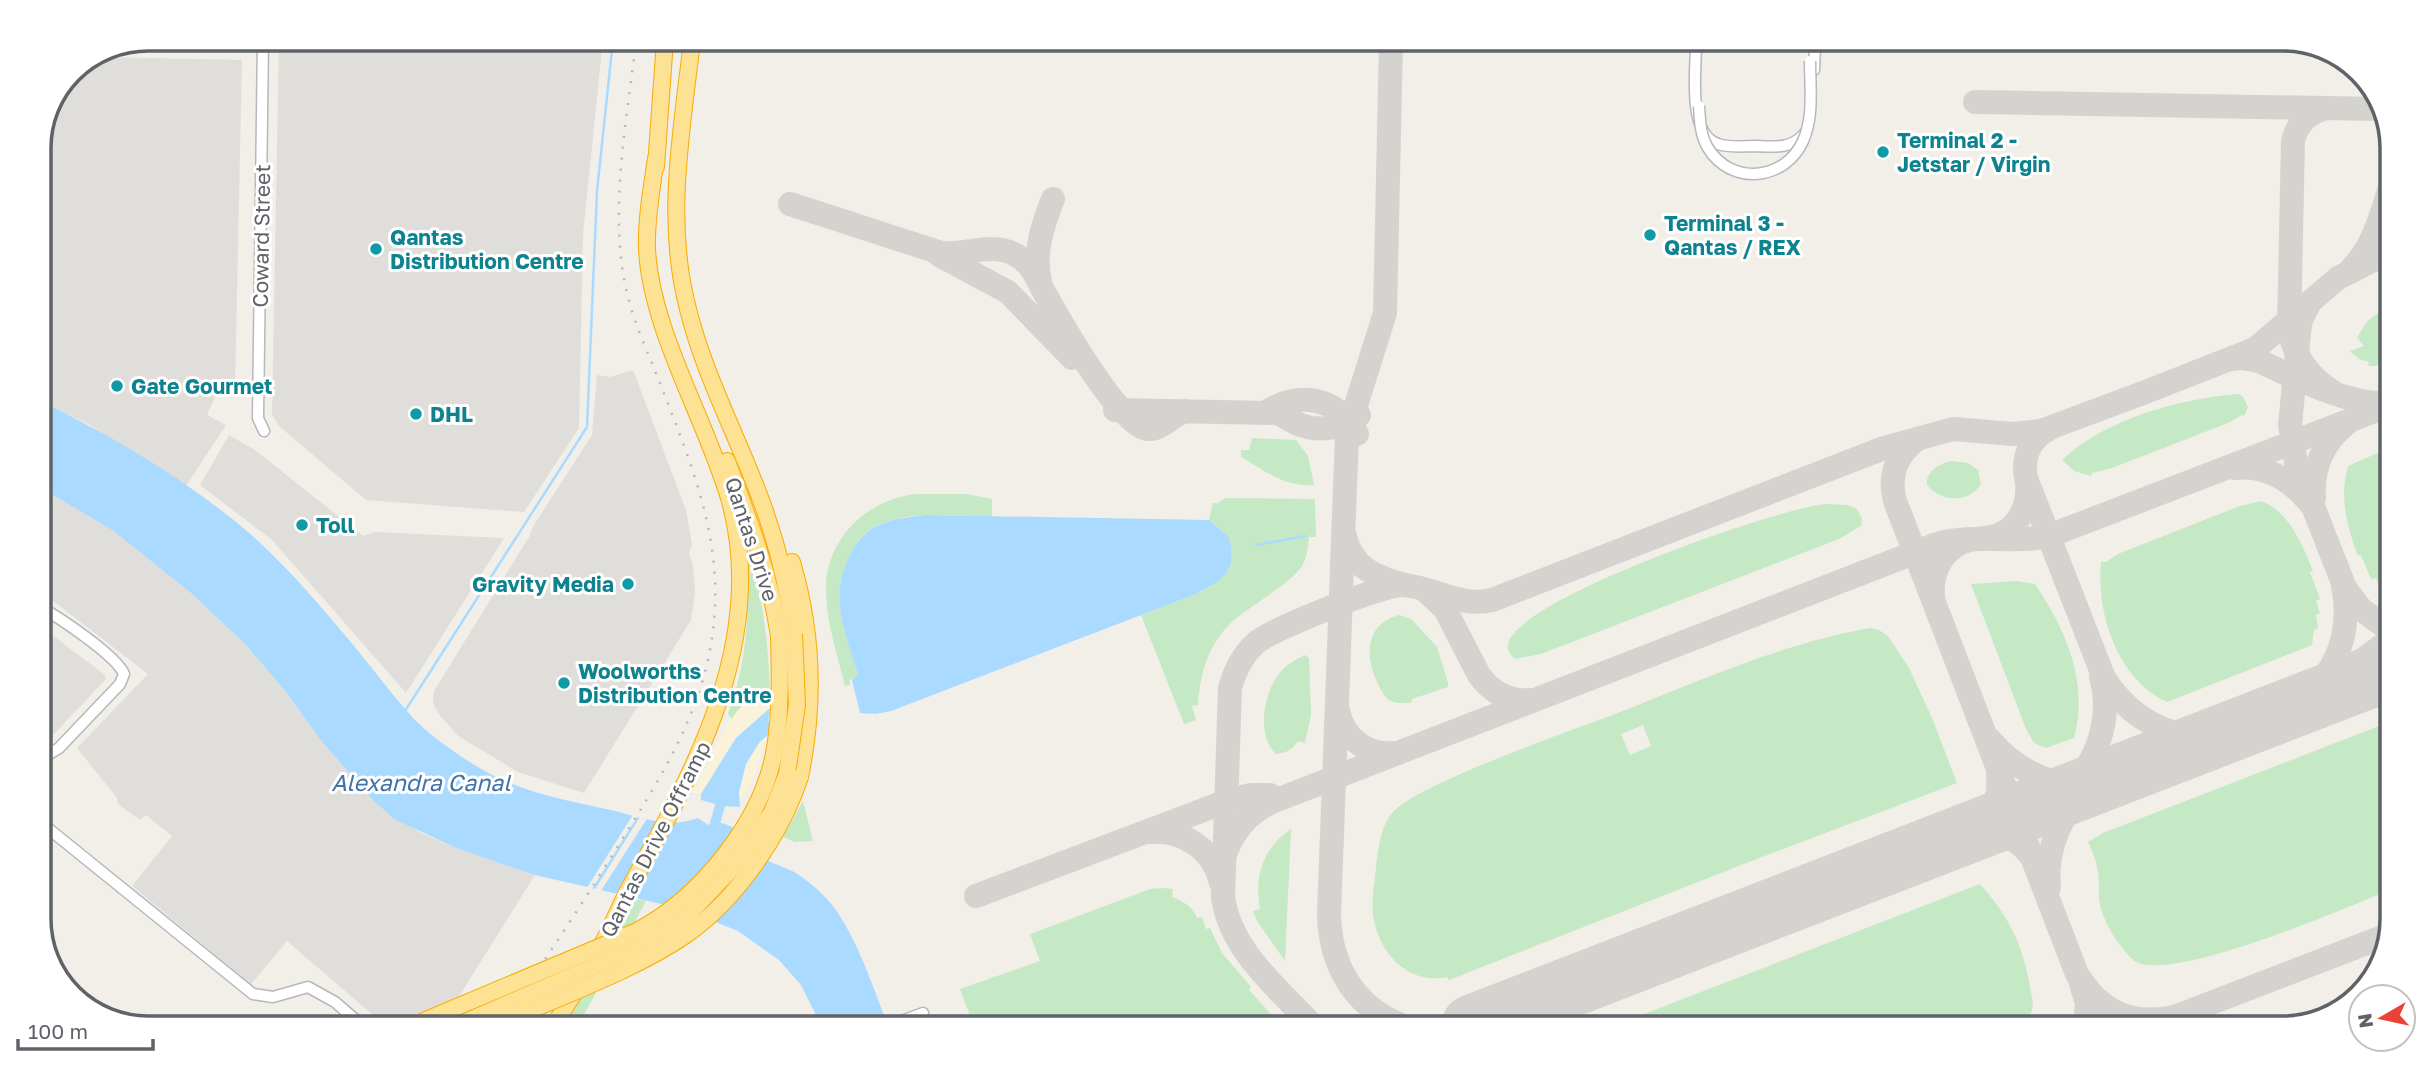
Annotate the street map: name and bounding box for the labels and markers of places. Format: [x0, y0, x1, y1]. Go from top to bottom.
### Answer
place label: Terminal 2 - Jetstar / Virgin [1897, 127, 2051, 177]
marker: Terminal 2 - Jetstar / Virgin [1875, 144, 1891, 160]
place label: Terminal 3 - Qantas / REX [1664, 210, 1801, 260]
place label: Qantas Distribution Centre [390, 224, 584, 274]
marker: Terminal 3 - Qantas / REX [1642, 227, 1658, 243]
marker: Qantas Distribution Centre [368, 241, 384, 257]
place label: Gate Gourmet [131, 373, 272, 399]
marker: Gate Gourmet [109, 378, 125, 394]
place label: DHL [430, 401, 473, 427]
marker: DHL [408, 406, 424, 422]
place label: Toll [316, 512, 355, 538]
marker: Toll [294, 517, 310, 533]
place label: Gravity Media [472, 571, 614, 597]
marker: Gravity Media [620, 576, 636, 592]
place label: Woolworths Distribution Centre [578, 658, 772, 708]
marker: Woolworths Distribution Centre [556, 675, 572, 691]

